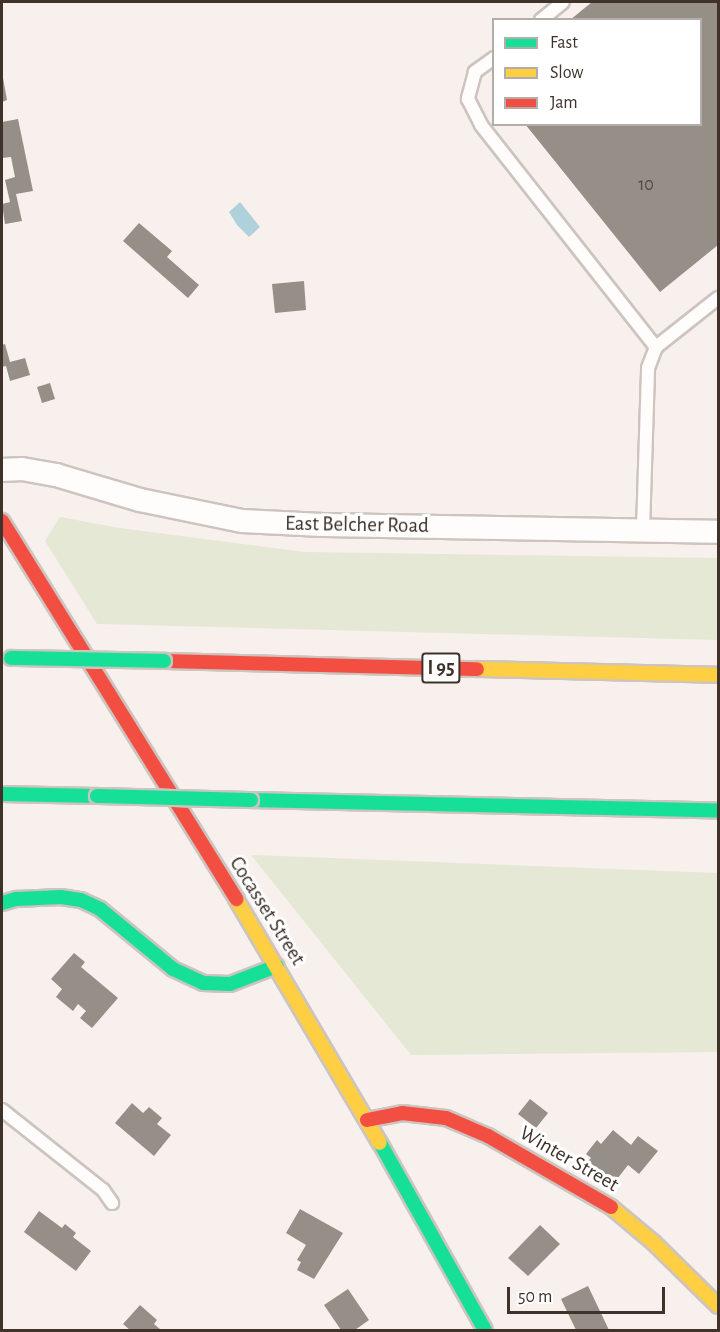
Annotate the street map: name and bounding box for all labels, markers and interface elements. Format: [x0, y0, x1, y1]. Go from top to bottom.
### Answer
legend [492, 18, 702, 126]
text: Fast [550, 34, 578, 52]
text: Slow [550, 64, 583, 82]
text: Jam [550, 94, 578, 112]
house number: 10 [638, 174, 654, 196]
street label: East Belcher Road [285, 511, 429, 539]
road number: I 95 [420, 651, 462, 685]
street label: Cocasset Street [224, 852, 310, 970]
street label: Winter Street [515, 1120, 623, 1198]
scale bar [510, 1275, 668, 1313]
text: 50 m [518, 1288, 552, 1306]

